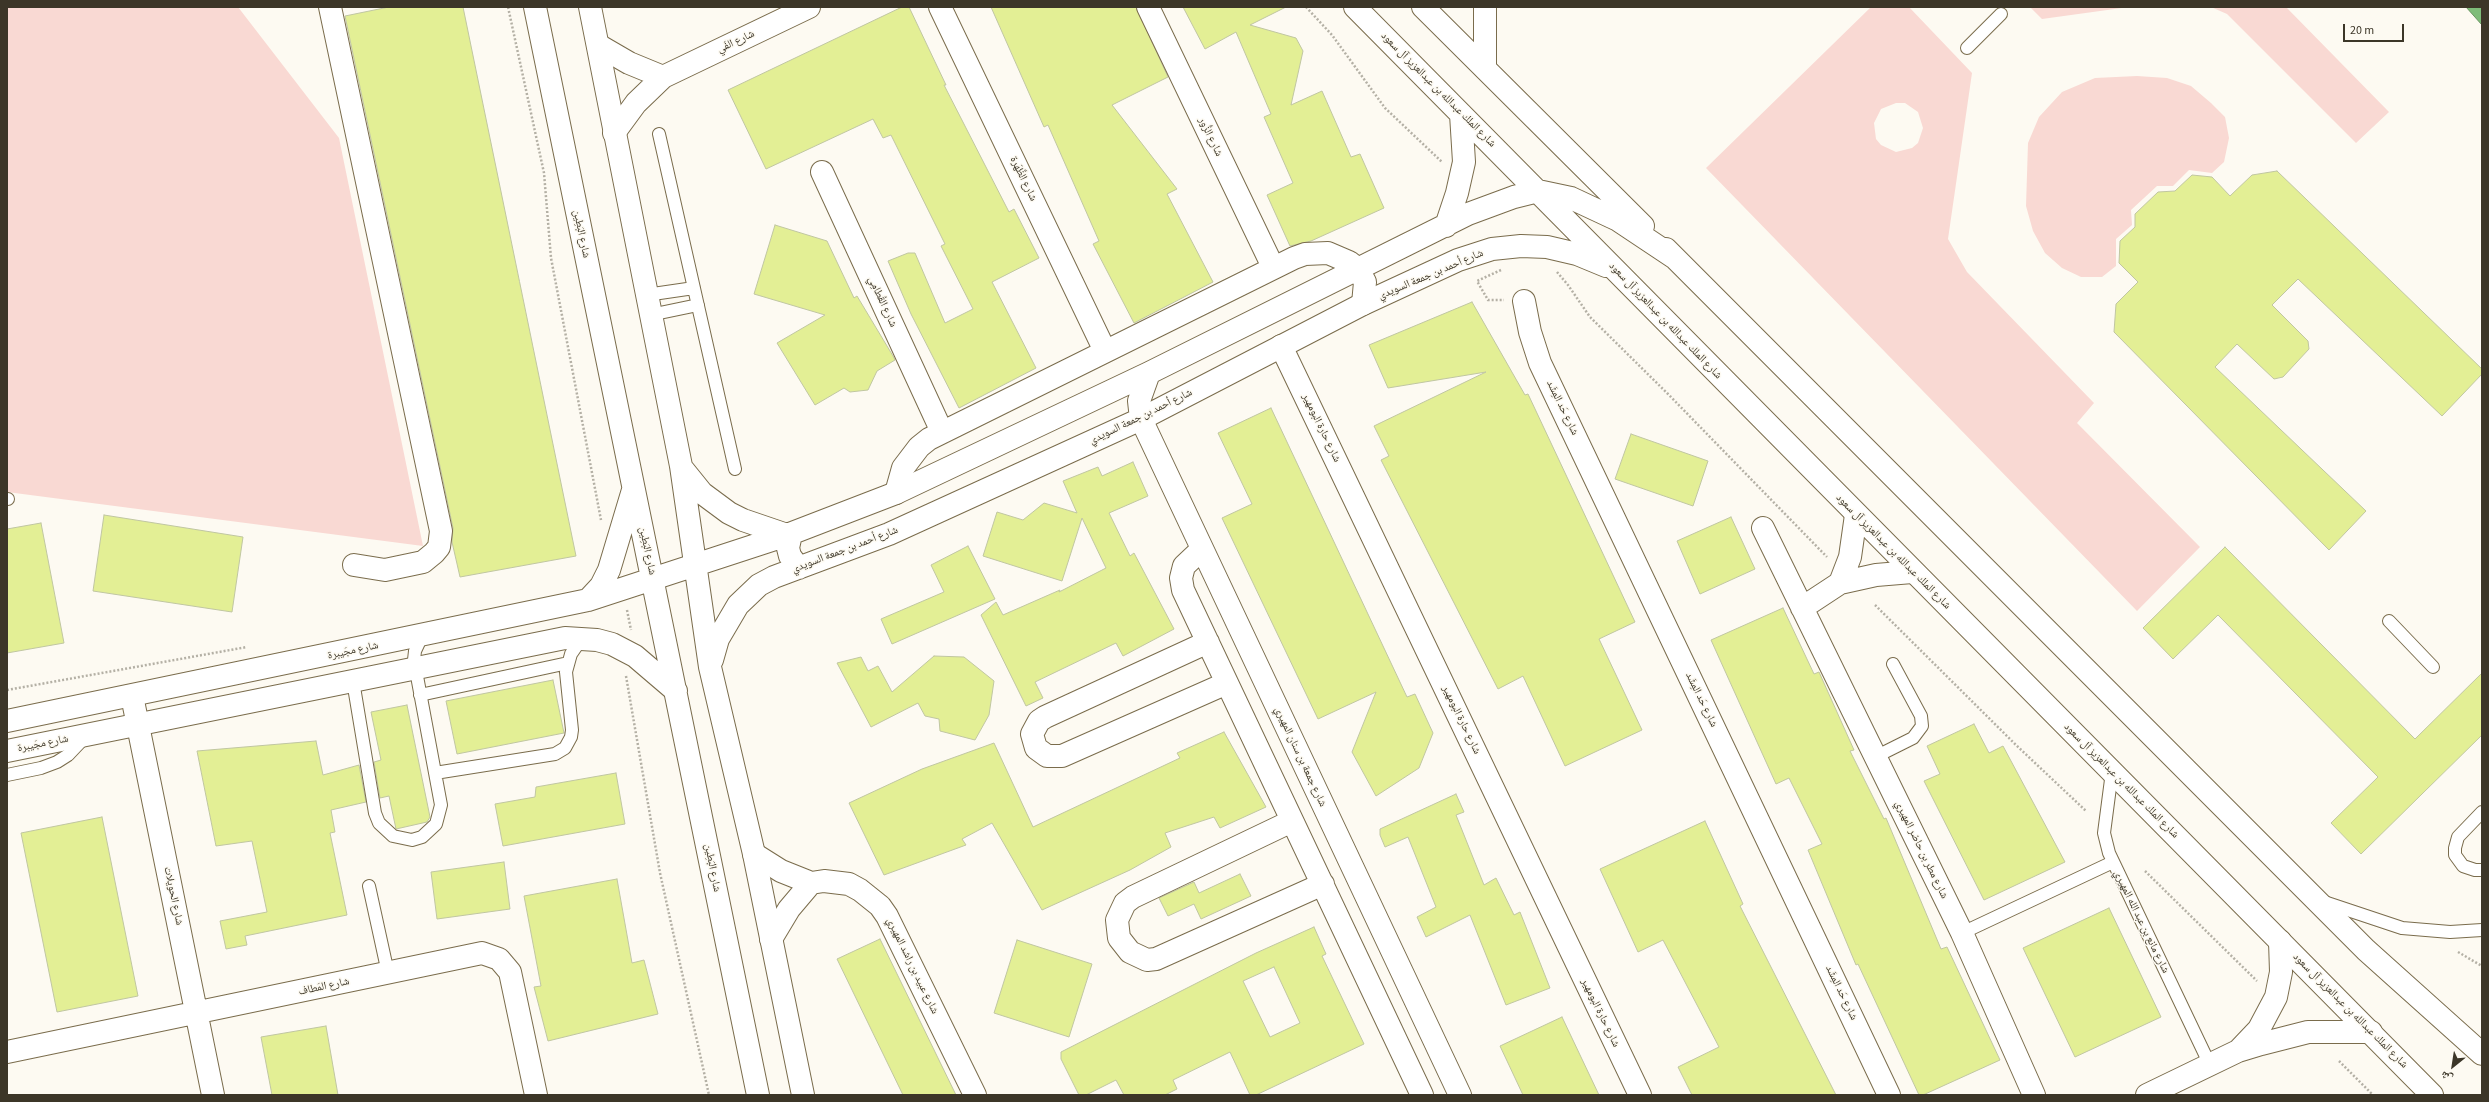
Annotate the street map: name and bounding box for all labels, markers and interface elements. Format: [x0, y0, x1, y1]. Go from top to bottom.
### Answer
scale bar [2345, 16, 2406, 42]
text: 20 m [2350, 22, 2374, 39]
street label: شارع الفَي [715, 28, 757, 56]
street label: شارع الملك عبدالله بن عبدالعزيز آل سعود [1378, 30, 1498, 150]
street label: شارع الزُّور [1195, 115, 1225, 159]
street label: شارع الظَّهَرة [1007, 154, 1039, 204]
street label: شارع البَطِين [569, 209, 593, 259]
street label: شارع أحمد بن جمعة السويدي [1377, 247, 1485, 303]
street label: شارع الملك عبدالله بن عبدالعزيز آل سعود [1606, 260, 1724, 382]
street label: شارع القُطامِي [864, 274, 900, 330]
street label: شارع حَد المِشَد [1543, 378, 1581, 438]
street label: شارع أحمد بن جمعة السويدي [1087, 386, 1195, 448]
street label: شارع حارة البومهير [1299, 392, 1343, 464]
street label: شارع الملك عبدالله بن عبدالعزيز آل سعود [1833, 492, 1953, 612]
street label: شارع أحمد بن جمعة السويدي [790, 524, 900, 576]
street label: شارع البَطِين [635, 526, 659, 576]
street label: شارع مجَيبرة [326, 639, 380, 663]
street label: شارع حَد المِشَد [1682, 670, 1720, 730]
street label: شارع حارة البومهير [1439, 684, 1483, 756]
street label: شارع جمعة بن سنان المهيري [1271, 705, 1329, 809]
street label: شارع الملك عبدالله بن عبدالعزيز آل سعود [2061, 721, 2181, 841]
street label: شارع مجَيبرة [16, 733, 70, 755]
street label: شارع مطر بن حاضر المهيري [1892, 799, 1950, 901]
street label: شارع البَطِين [701, 843, 723, 893]
street label: شارع الحويلات [160, 866, 186, 926]
street label: شارع مانع بن عبد الله المهيري [2110, 868, 2172, 976]
street label: شارع عبيد بن راشد المهيري [883, 916, 941, 1016]
street label: شارع الملك عبدالله بن عبدالعزيز آل سعود [2290, 951, 2410, 1071]
street label: شارع حَد المِشَد [1822, 963, 1860, 1023]
street label: شارع المَطاف [297, 975, 351, 999]
street label: شارع حارة البومهير [1578, 977, 1622, 1049]
north arrow [2433, 1046, 2473, 1086]
text: ش [2438, 1067, 2456, 1086]

